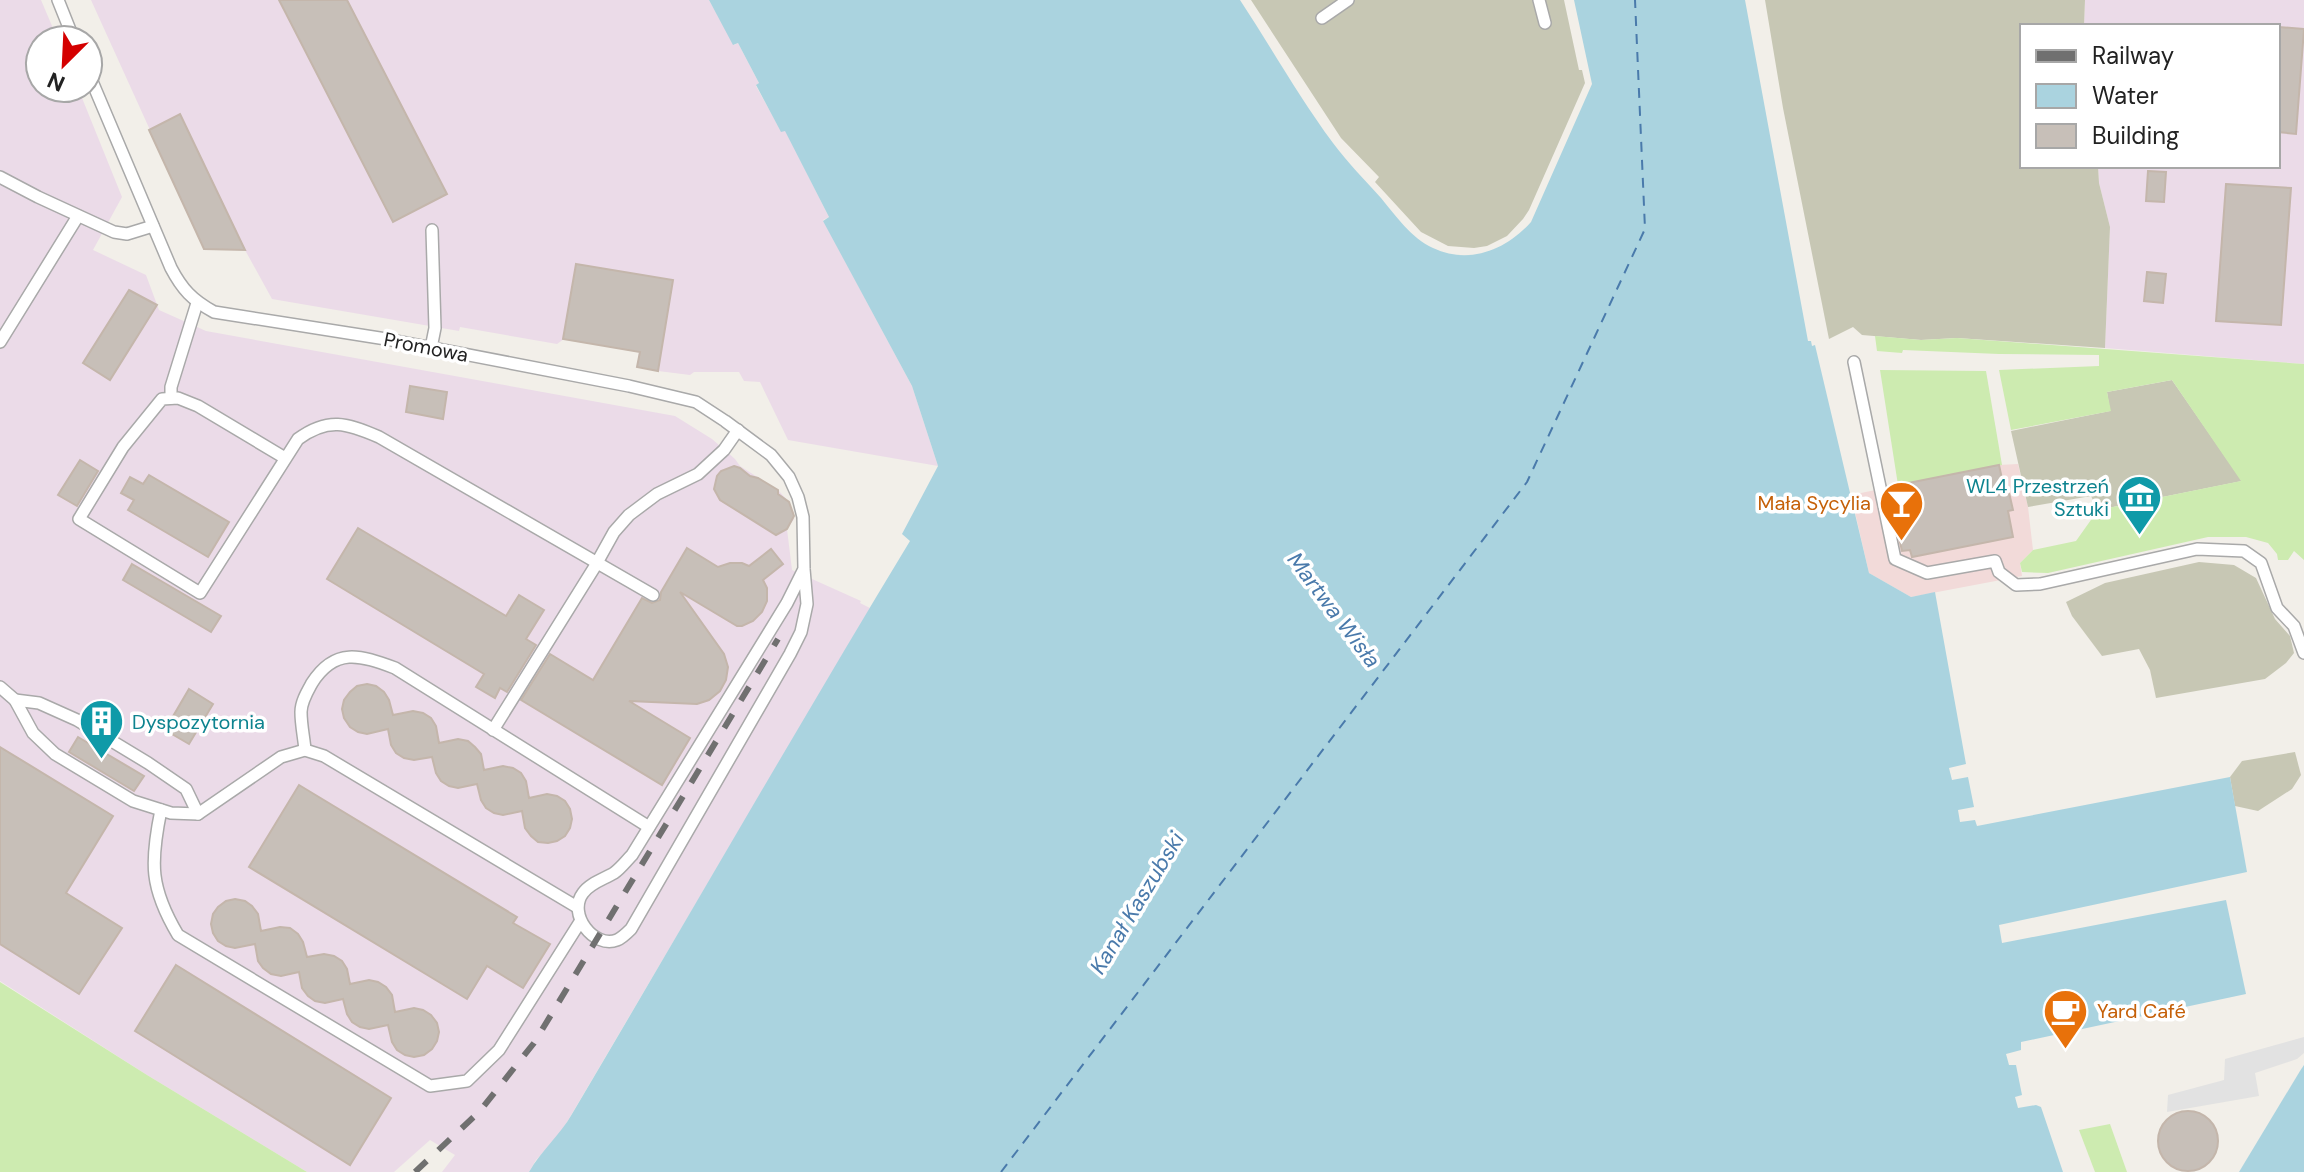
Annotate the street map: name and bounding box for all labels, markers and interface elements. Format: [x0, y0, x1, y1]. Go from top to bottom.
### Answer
north arrow [24, 24, 104, 104]
legend [2020, 24, 2280, 168]
text: Railway [2092, 40, 2174, 71]
text: N [43, 65, 69, 98]
text: Water [2092, 80, 2158, 111]
text: Building [2092, 120, 2179, 151]
street label: Promowa [382, 326, 470, 368]
place label: WL4 Przestrzeń Sztuki [1966, 473, 2109, 522]
museum icon: WL4 Przestrzeń Sztuki [2116, 474, 2164, 537]
bar icon: Mała Sycylia [1878, 479, 1926, 542]
place label: Mała Sycylia [1758, 490, 1871, 516]
water label: Martwa Wisła [1281, 546, 1387, 674]
building icon: Dyspozytornia [77, 698, 125, 761]
place label: Dyspozytornia [132, 709, 265, 735]
water label: Kanał Kaszubski [1083, 826, 1191, 979]
cafe icon: Yard Café [2042, 987, 2090, 1050]
place label: Yard Café [2097, 998, 2186, 1024]

